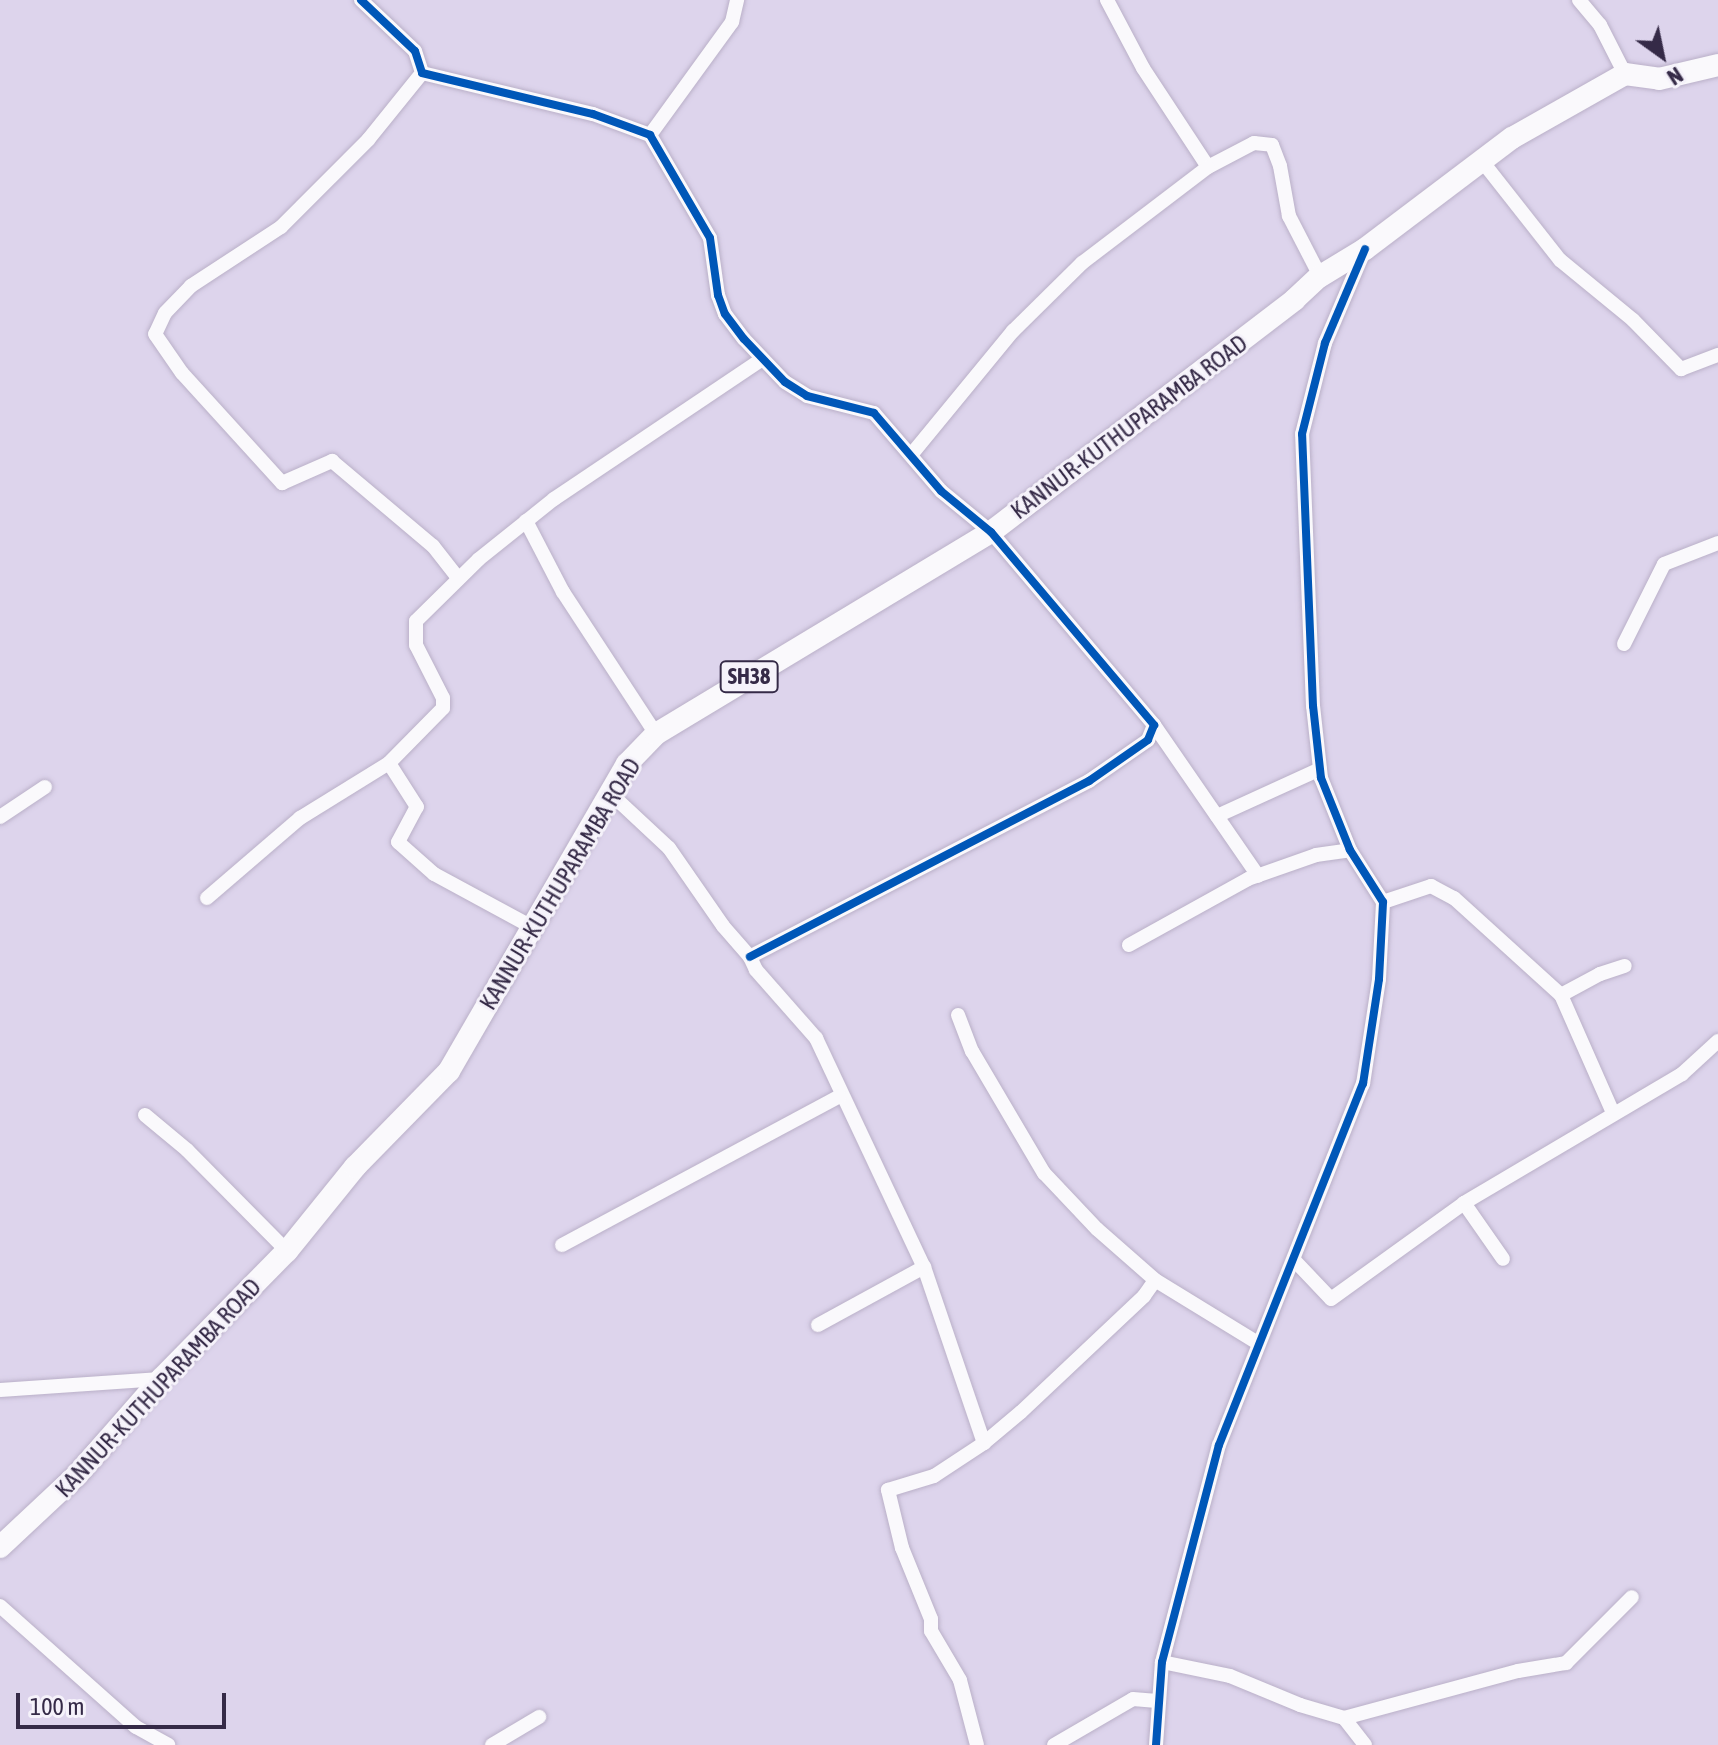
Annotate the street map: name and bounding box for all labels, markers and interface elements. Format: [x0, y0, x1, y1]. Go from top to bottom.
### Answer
north arrow [1622, 16, 1702, 96]
text: N [1663, 62, 1688, 91]
street label: KANNUR-KUTHUPARAMBA ROAD [1005, 329, 1253, 525]
road number: SH38 [719, 659, 779, 695]
street label: KANNUR-KUTHUPARAMBA ROAD [473, 753, 647, 1015]
street label: KANNUR-KUTHUPARAMBA ROAD [49, 1273, 267, 1503]
scale bar [20, 1677, 230, 1727]
text: 100 m [30, 1693, 84, 1720]

